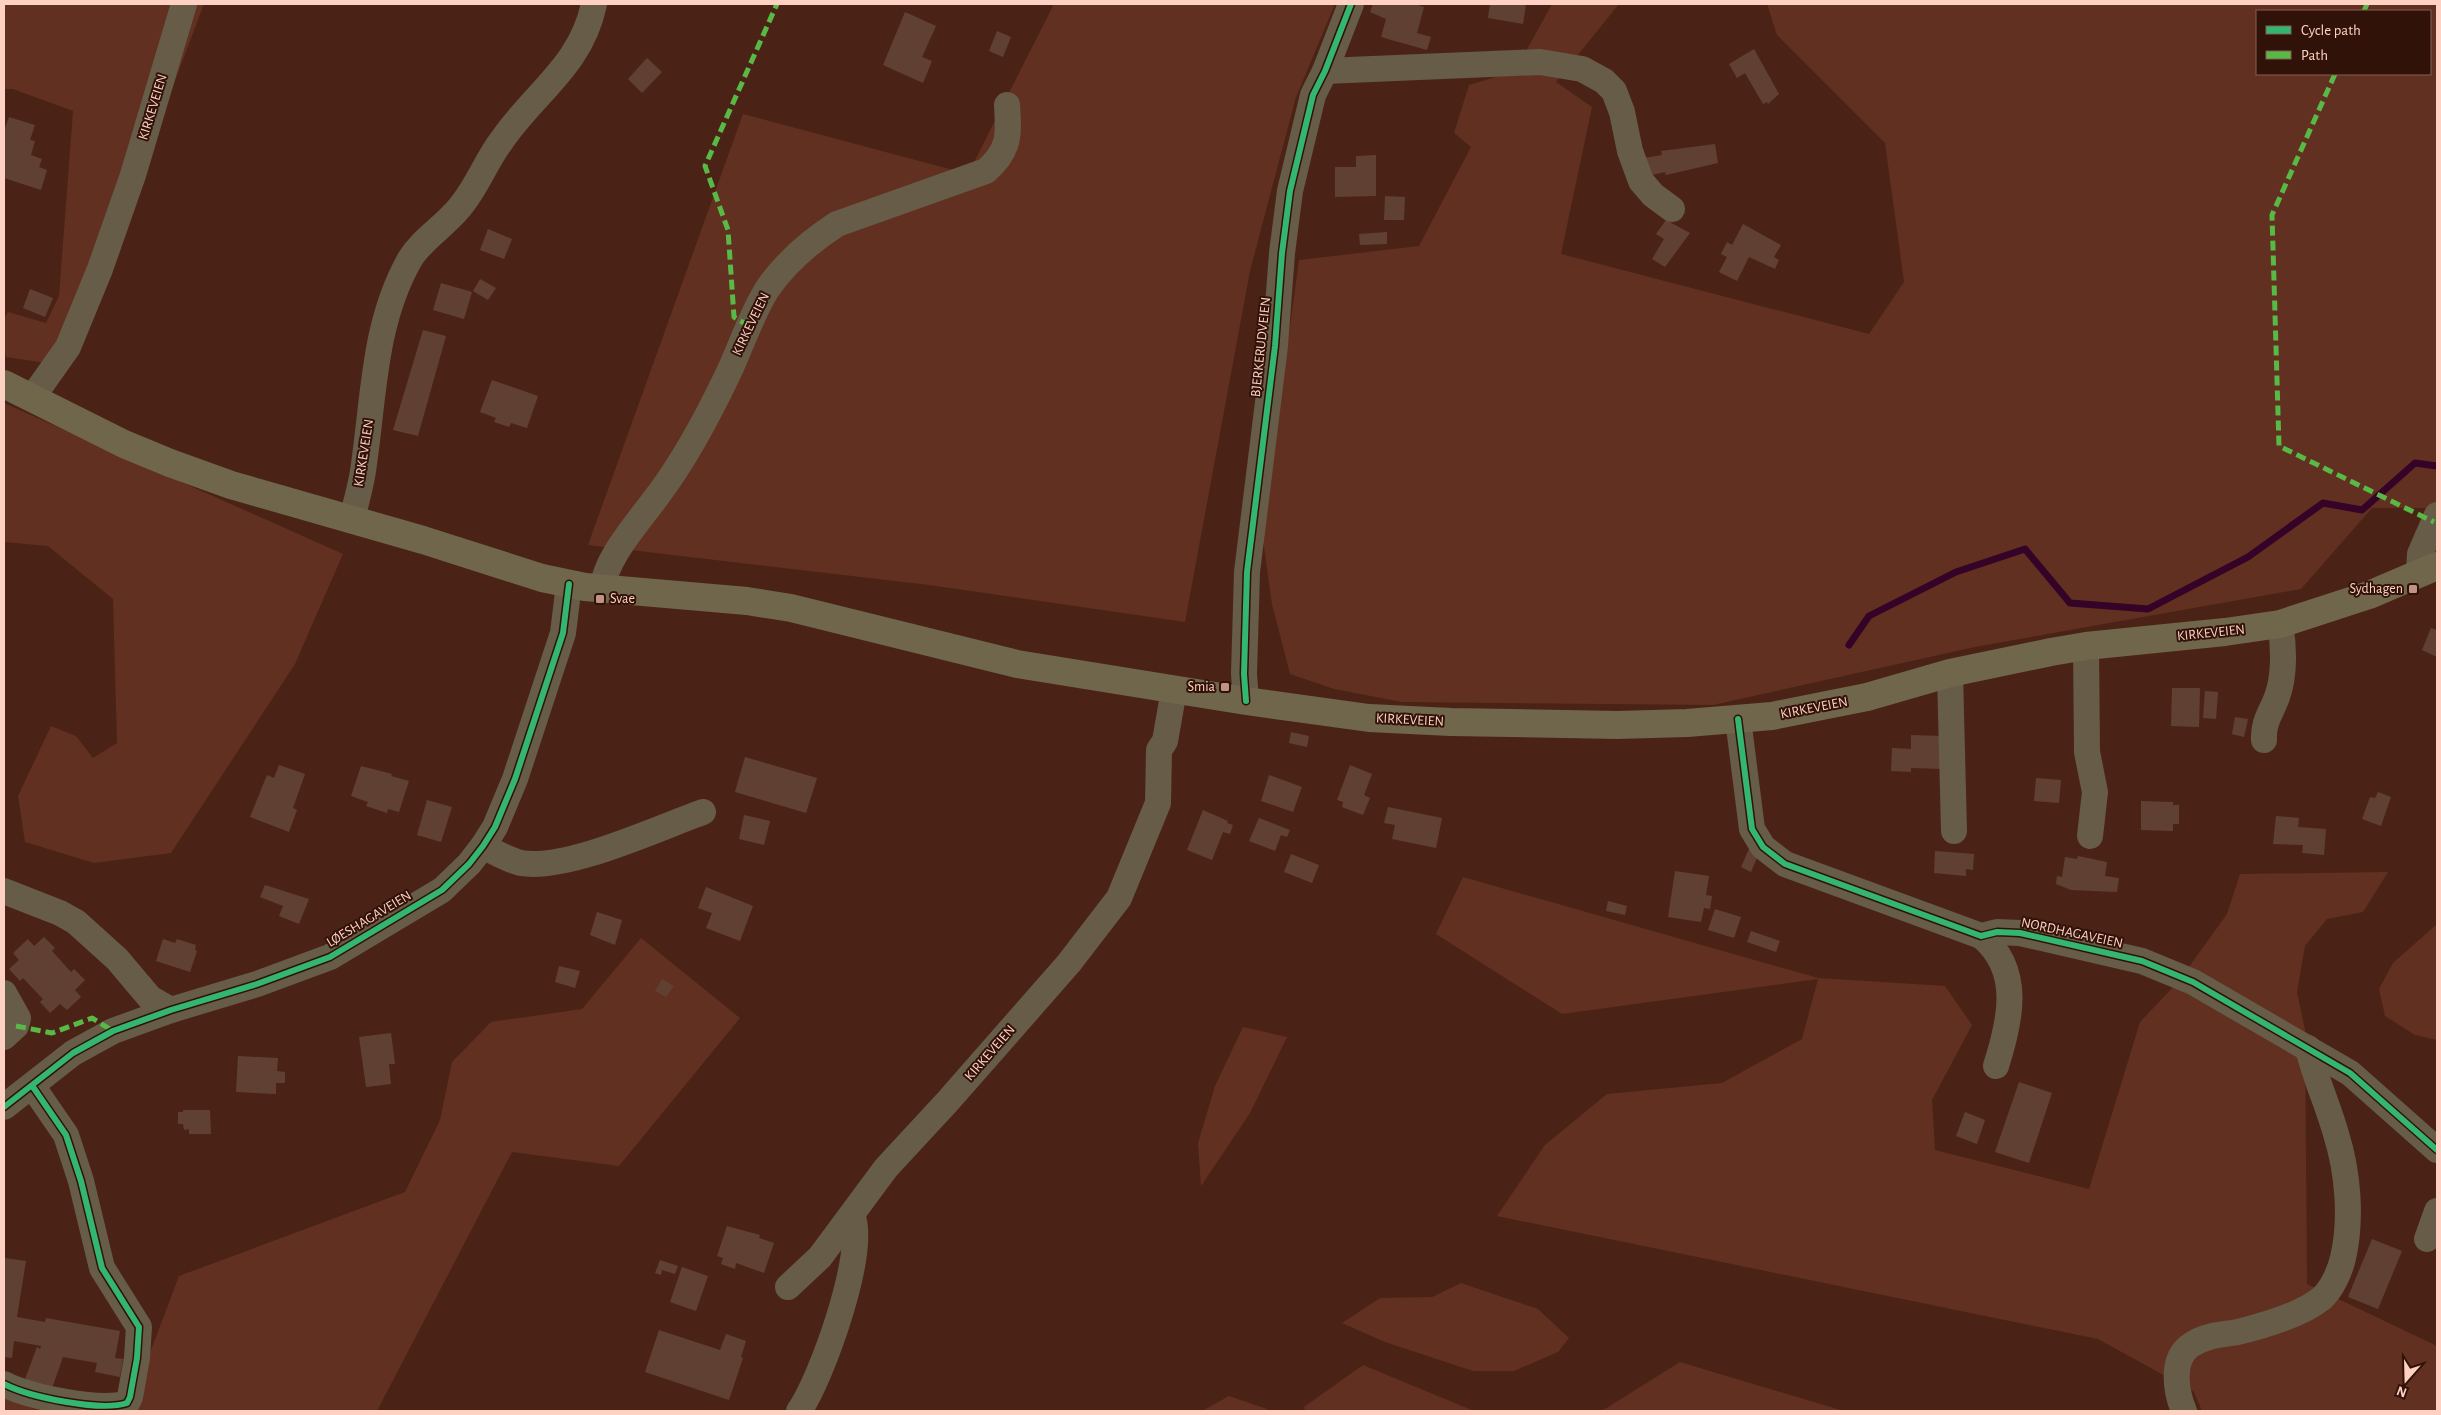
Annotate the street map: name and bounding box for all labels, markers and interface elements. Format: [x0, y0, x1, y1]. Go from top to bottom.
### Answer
legend [2256, 10, 2431, 75]
text: Cycle path [2301, 23, 2361, 38]
text: Path [2301, 48, 2328, 63]
street label: KIRKEVEIEN [136, 72, 170, 142]
street label: KIRKEVEIEN [730, 290, 772, 358]
street label: BJERKERUDVEIEN [1249, 296, 1273, 398]
street label: KIRKEVEIEN [352, 418, 376, 488]
place label: Sydhagen [2349, 582, 2403, 596]
marker: Sydhagen [2407, 583, 2419, 595]
place label: Svae [610, 592, 635, 606]
marker: Svae [594, 593, 606, 605]
street label: KIRKEVEIEN [2176, 622, 2246, 644]
place label: Smia [1187, 680, 1216, 694]
marker: Smia [1219, 681, 1231, 693]
street label: KIRKEVEIEN [1779, 695, 1849, 721]
street label: KIRKEVEIEN [1376, 711, 1444, 729]
street label: LØESHAGAVEIEN [324, 887, 414, 950]
street label: NORDHAGAVEIEN [2020, 915, 2124, 951]
street label: KIRKEVEIEN [962, 1023, 1018, 1083]
north arrow [2381, 1355, 2431, 1405]
text: N [2395, 1383, 2409, 1400]

